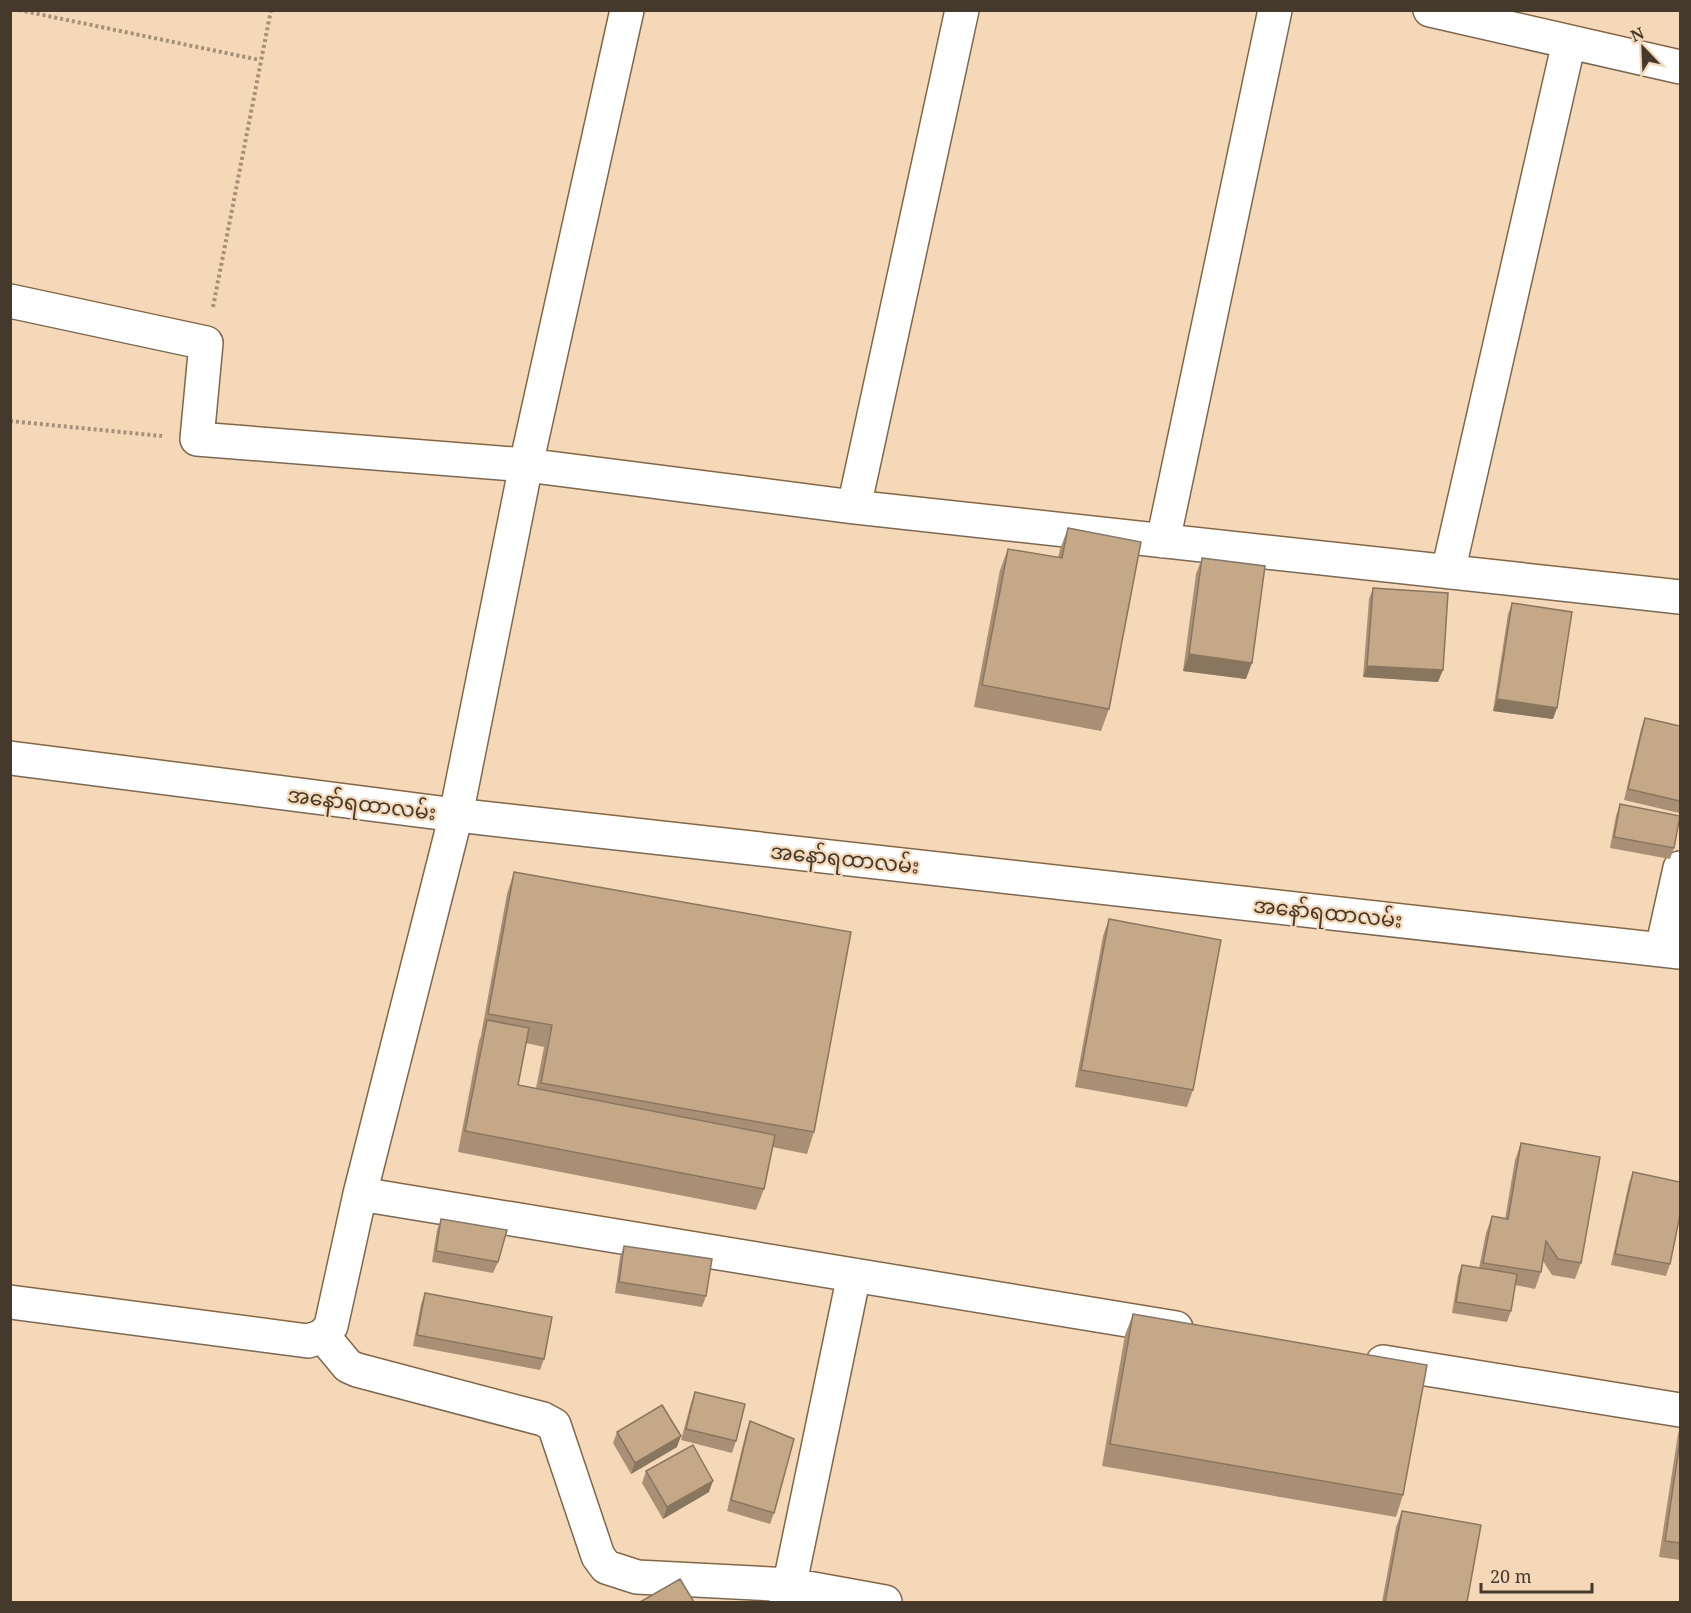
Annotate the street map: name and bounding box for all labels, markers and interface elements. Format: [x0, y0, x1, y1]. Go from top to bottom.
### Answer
north arrow [1613, 18, 1673, 78]
text: N [1627, 21, 1648, 47]
street label: အနော်ရထာလမ်း [286, 779, 438, 830]
street label: အနော်ရထာလမ်း [769, 835, 921, 884]
street label: အနော်ရထာလမ်း [1252, 889, 1404, 938]
scale bar [1481, 1556, 1592, 1594]
text: 20 m [1490, 1564, 1532, 1588]

